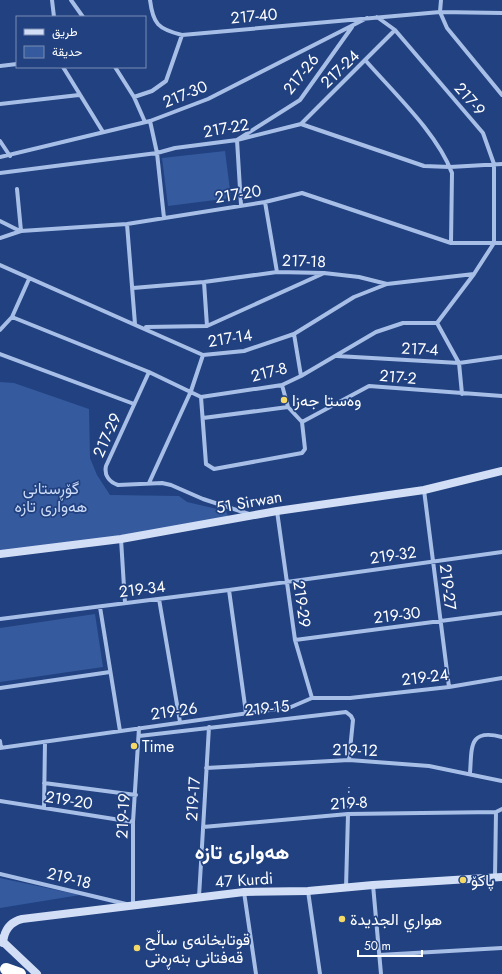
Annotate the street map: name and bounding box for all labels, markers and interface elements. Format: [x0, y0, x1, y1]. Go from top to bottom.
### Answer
street label: 217-40 [230, 2, 278, 30]
legend [16, 16, 146, 68]
text: طريق [52, 23, 78, 41]
text: حديقة [52, 43, 82, 61]
street label: 217-24 [315, 45, 365, 93]
street label: 217-26 [277, 49, 325, 99]
street label: 217-30 [159, 75, 211, 113]
street label: 217-9 [449, 77, 491, 121]
street label: 217-22 [201, 113, 251, 143]
street label: 217-20 [213, 179, 263, 209]
street label: 217-18 [282, 249, 326, 273]
street label: 217-14 [206, 323, 254, 353]
street label: 217-4 [401, 337, 439, 361]
street label: 217-8 [248, 356, 290, 388]
street label: 217-2 [378, 364, 418, 390]
place label: وەستا جەزا [292, 389, 361, 412]
marker: وەستا جەزا [279, 395, 289, 405]
street label: 217-29 [87, 409, 127, 461]
park label: گۆڕستانی هەواری تازە [15, 477, 87, 518]
street label: 51 Sirwan [214, 485, 284, 519]
street label: 219-32 [368, 540, 418, 570]
street label: 219-27 [434, 563, 462, 612]
street label: 219-34 [117, 575, 167, 603]
street label: 219-29 [287, 579, 317, 629]
street label: 219-30 [372, 601, 422, 629]
street label: 219-24 [400, 663, 450, 691]
street label: 219-15 [243, 694, 291, 722]
street label: 219-26 [149, 696, 199, 726]
place label: Time [142, 735, 174, 758]
street label: 219-12 [332, 738, 378, 762]
marker: Time [129, 741, 139, 751]
street label: 219-17 [180, 775, 206, 822]
street label: 219-20 [44, 785, 94, 815]
street label: 219-8 [330, 791, 368, 815]
street label: 219-19 [110, 793, 136, 839]
district label: هەواری تازە [195, 838, 289, 867]
street label: 219-18 [44, 861, 94, 895]
street label: 47 Kurdi [214, 866, 274, 894]
place label: پاکۆ [471, 869, 494, 892]
marker: پاکۆ [458, 875, 468, 885]
place label: هواري الجديدة [350, 908, 442, 933]
marker: هواري الجديدة [337, 914, 347, 924]
place label: قوتابخانەی ساڵح قەفتانی بنەڕەتی [145, 928, 250, 970]
scale bar [358, 932, 422, 958]
text: 50 m [364, 937, 391, 955]
marker: قوتابخانەی ساڵح قەفتانی بنەڕەتی [132, 943, 142, 953]

